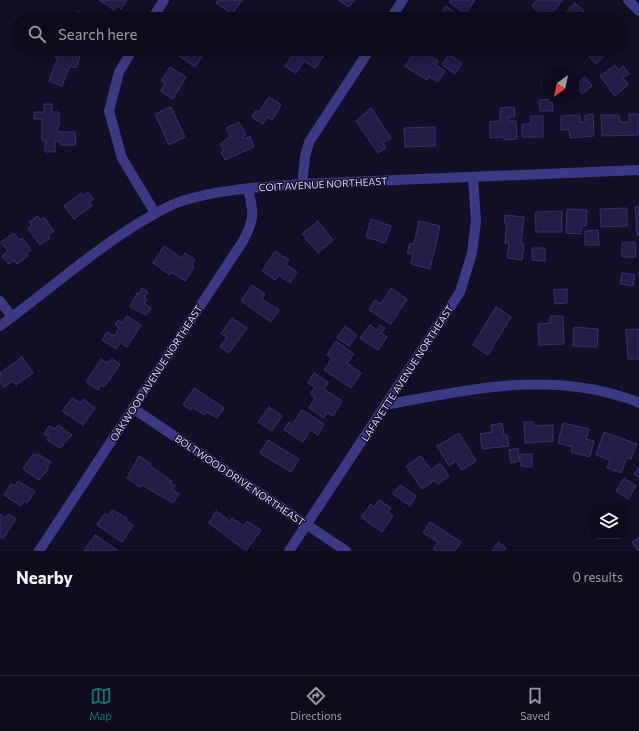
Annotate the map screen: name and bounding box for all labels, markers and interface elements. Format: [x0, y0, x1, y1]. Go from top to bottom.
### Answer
search box [12, 12, 627, 56]
icon: search [26, 23, 48, 45]
text: Search here [58, 25, 137, 43]
north arrow [543, 68, 579, 104]
street label: COIT AVENUE NORTHEAST [258, 175, 388, 193]
street label: OAKWOOD AVENUE NORTHEAST [107, 302, 205, 443]
street label: LAFAYETTE AVENUE NORTHEAST [358, 302, 456, 443]
street label: BOLTWOOD DRIVE NORTHEAST [173, 432, 308, 528]
map controls [591, 503, 627, 539]
button: layers [591, 503, 627, 539]
text: Nearby [16, 567, 73, 588]
text: 0 results [572, 569, 623, 585]
tab: Map [89, 685, 112, 722]
tab: Directions [290, 685, 342, 722]
tab: Saved [520, 685, 550, 722]

